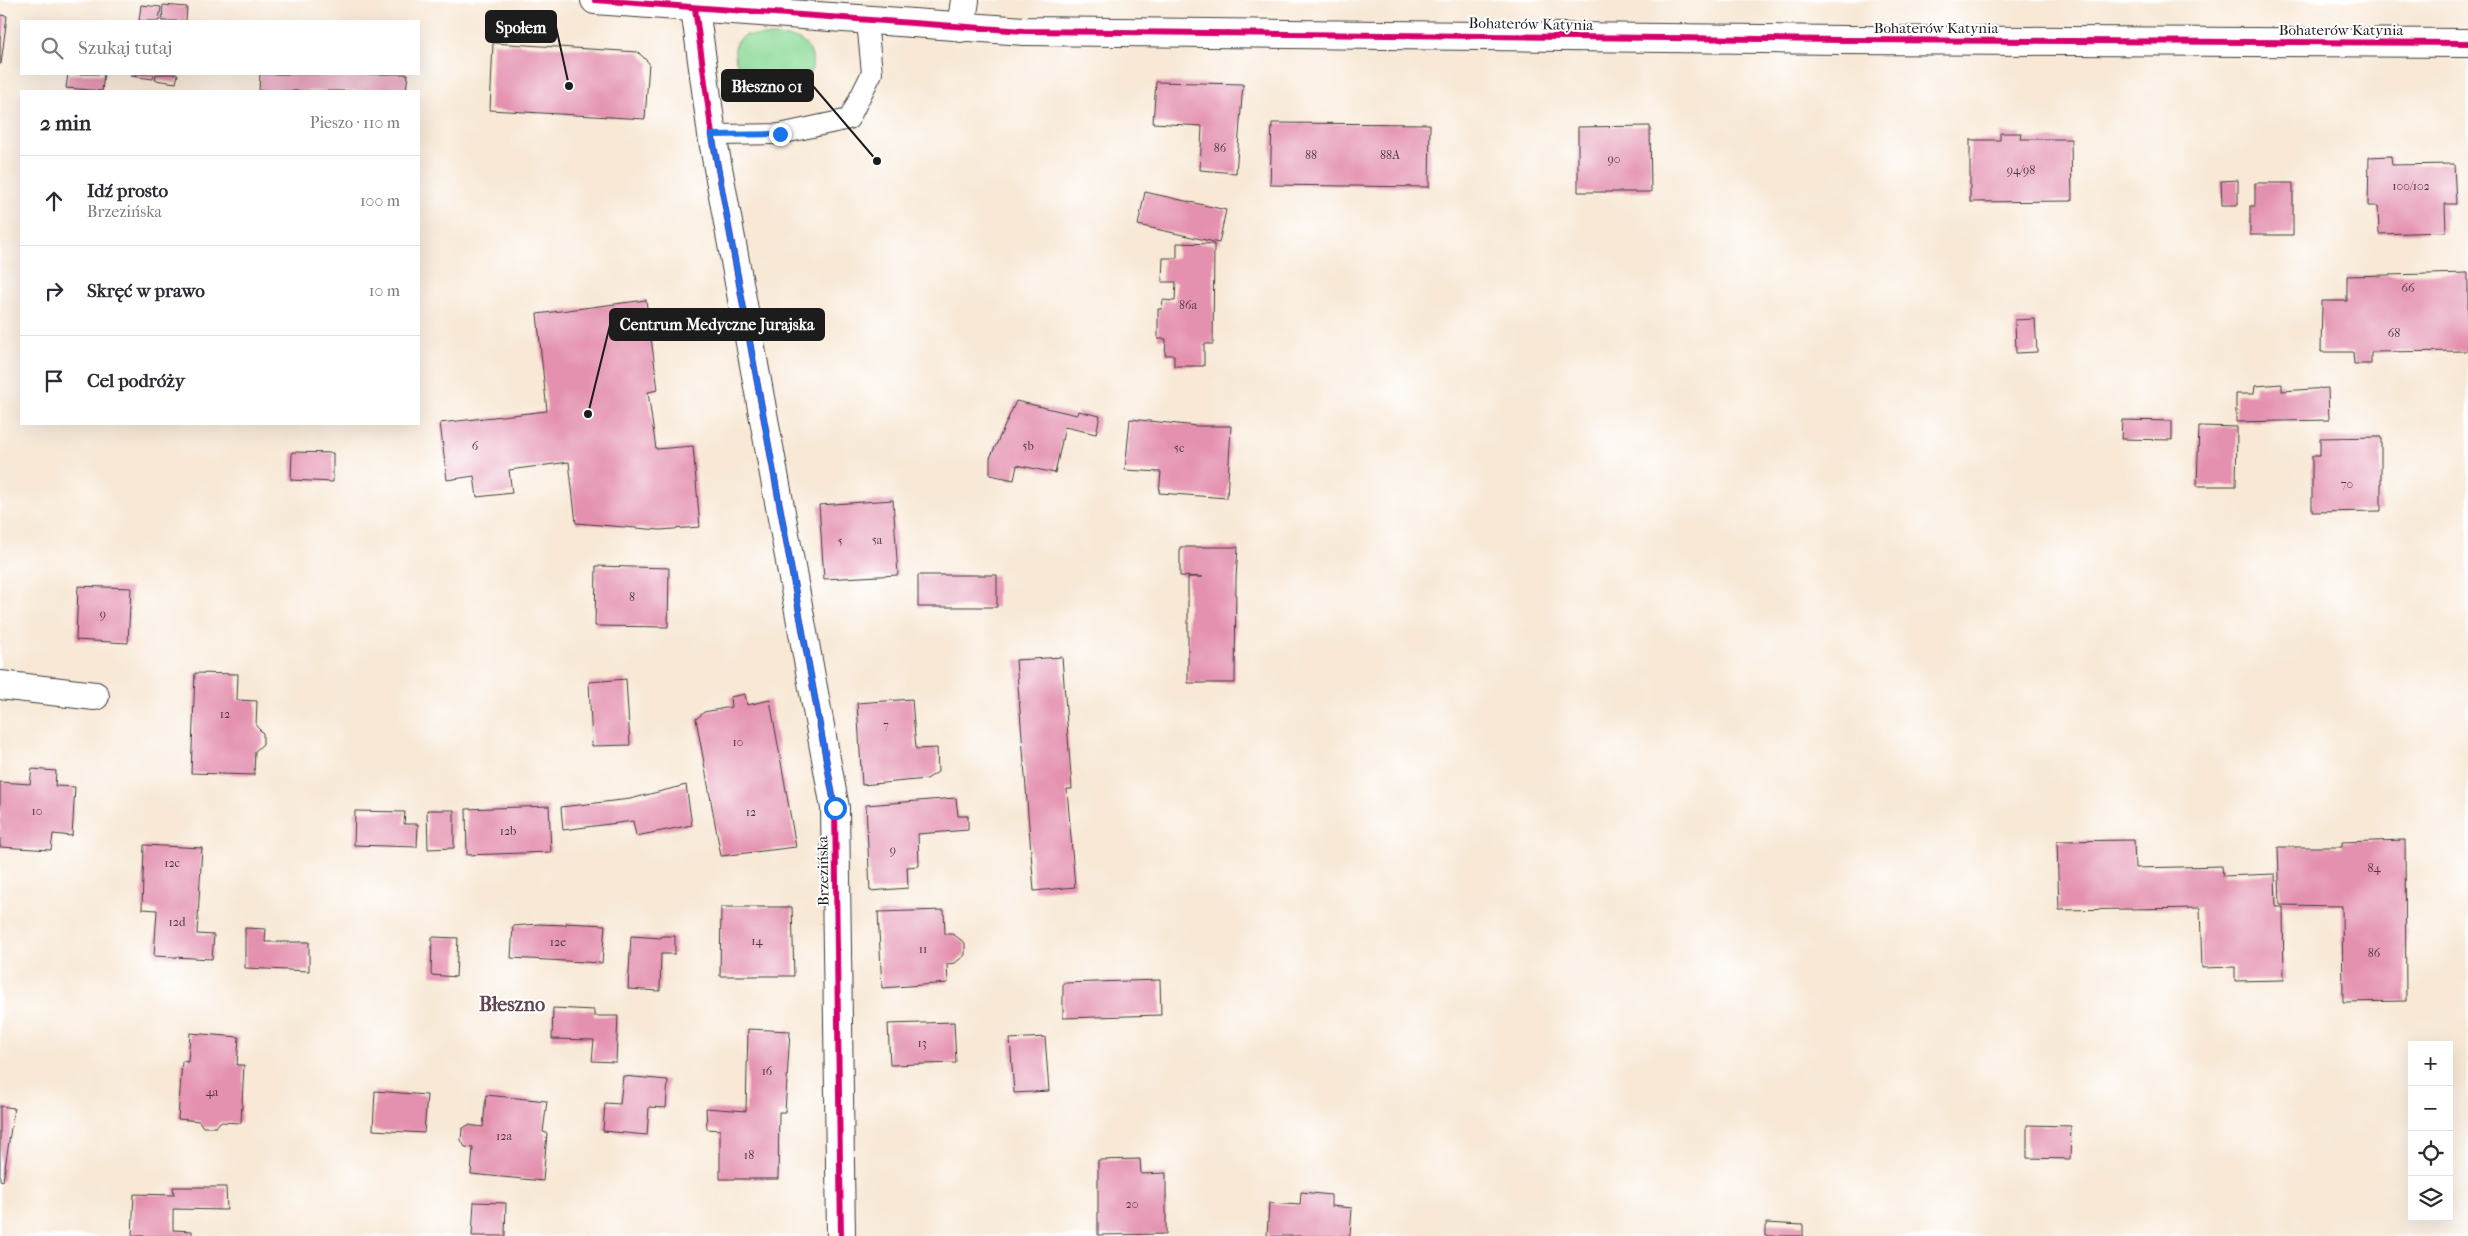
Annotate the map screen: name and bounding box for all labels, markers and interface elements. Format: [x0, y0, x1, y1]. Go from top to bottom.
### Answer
callout: Społem [486, 11, 556, 42]
street label: Bohaterów Katynia [1468, 14, 1595, 34]
text: Społem [496, 18, 547, 38]
street label: Bohaterów Katynia [1874, 19, 1999, 37]
search box [20, 20, 420, 75]
street label: Bohaterów Katynia [2279, 21, 2404, 39]
icon: search [38, 34, 66, 62]
text: Szukaj tutaj [78, 37, 172, 59]
callout: Błeszno 01 [722, 70, 813, 101]
text: Błeszno 01 [732, 77, 803, 96]
text: 2 min [40, 111, 91, 135]
text: Pieszo · 110 m [310, 113, 400, 132]
route end [769, 123, 792, 146]
house number: 86 [1214, 141, 1227, 155]
house number: 88 [1305, 148, 1317, 162]
house number: 88A [1380, 148, 1400, 162]
house number: 90 [1608, 152, 1620, 166]
house number: 94/98 [2007, 163, 2035, 177]
house number: 100/102 [2392, 179, 2430, 193]
text: Idź prosto [87, 180, 168, 202]
icon: ahead [40, 187, 68, 215]
text: 100 m [360, 191, 400, 210]
text: Brzezińska [87, 202, 162, 221]
icon: right [40, 277, 68, 305]
text: Skręć w prawo [87, 280, 205, 302]
text: 10 m [369, 281, 400, 300]
house number: 66 [2402, 281, 2415, 295]
house number: 86a [1179, 298, 1197, 312]
callout: Centrum Medyczne Jurajska [610, 309, 824, 340]
text: Centrum Medyczne Jurajska [620, 315, 815, 335]
house number: 68 [2388, 326, 2400, 340]
icon: arrive [40, 367, 68, 395]
text: Cel podróży [87, 370, 185, 392]
house number: 6 [472, 439, 479, 453]
house number: 5b [1022, 439, 1034, 453]
house number: 5c [1174, 441, 1184, 455]
house number: 70 [2341, 477, 2353, 491]
house number: 5a [872, 533, 883, 547]
house number: 5 [837, 534, 843, 548]
house number: 8 [629, 590, 635, 604]
house number: 9 [100, 607, 106, 621]
house number: 12 [220, 707, 230, 721]
house number: 7 [883, 718, 889, 732]
house number: 10 [733, 735, 743, 749]
route start [824, 797, 847, 820]
house number: 10 [32, 804, 42, 818]
house number: 12 [746, 805, 756, 819]
house number: 12b [500, 824, 516, 838]
street label: Brzezińska [813, 835, 833, 906]
house number: 9 [890, 843, 896, 857]
house number: 12c [164, 856, 180, 870]
house number: 84 [2367, 861, 2381, 875]
house number: 12d [169, 915, 186, 929]
house number: 14 [751, 934, 764, 948]
house number: 12e [550, 935, 566, 949]
house number: 11 [919, 942, 927, 956]
house number: 86 [2368, 946, 2381, 960]
district label: Błeszno [479, 993, 545, 1016]
house number: 13 [917, 1036, 927, 1050]
map controls [2408, 1041, 2453, 1221]
button: + [2408, 1041, 2453, 1086]
house number: 16 [762, 1064, 773, 1078]
house number: 4a [206, 1085, 219, 1099]
button: − [2408, 1086, 2453, 1131]
house number: 12a [496, 1129, 512, 1143]
button: locate [2408, 1131, 2453, 1176]
house number: 18 [744, 1148, 754, 1162]
button: layers [2408, 1176, 2453, 1221]
house number: 20 [1126, 1197, 1138, 1211]

